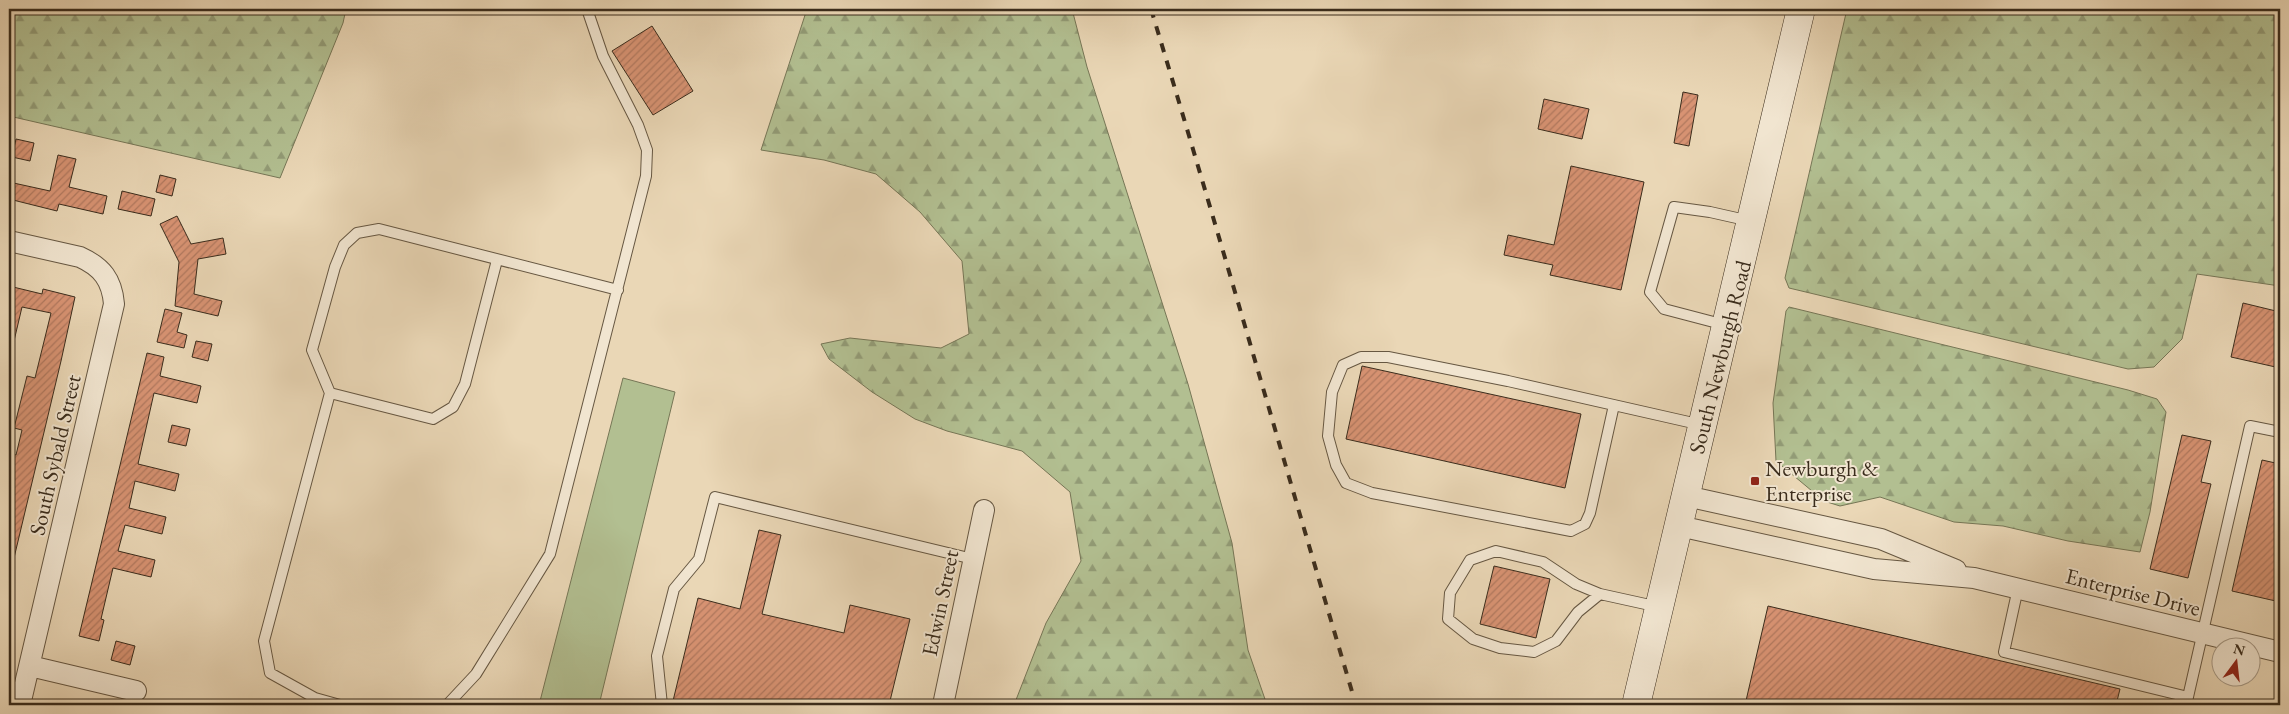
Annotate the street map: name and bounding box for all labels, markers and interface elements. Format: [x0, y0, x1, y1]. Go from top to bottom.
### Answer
street label: South Newburgh Road [1682, 257, 1758, 457]
street label: South Sybald Street [22, 372, 88, 538]
place label: Newburgh & Enterprise [1765, 454, 1879, 508]
marker: Newburgh & Enterprise [1749, 475, 1761, 487]
street label: Edwin Street [915, 547, 965, 659]
street label: Enterprise Drive [2062, 561, 2204, 623]
north arrow [2212, 636, 2262, 686]
text: N [2232, 639, 2248, 660]

